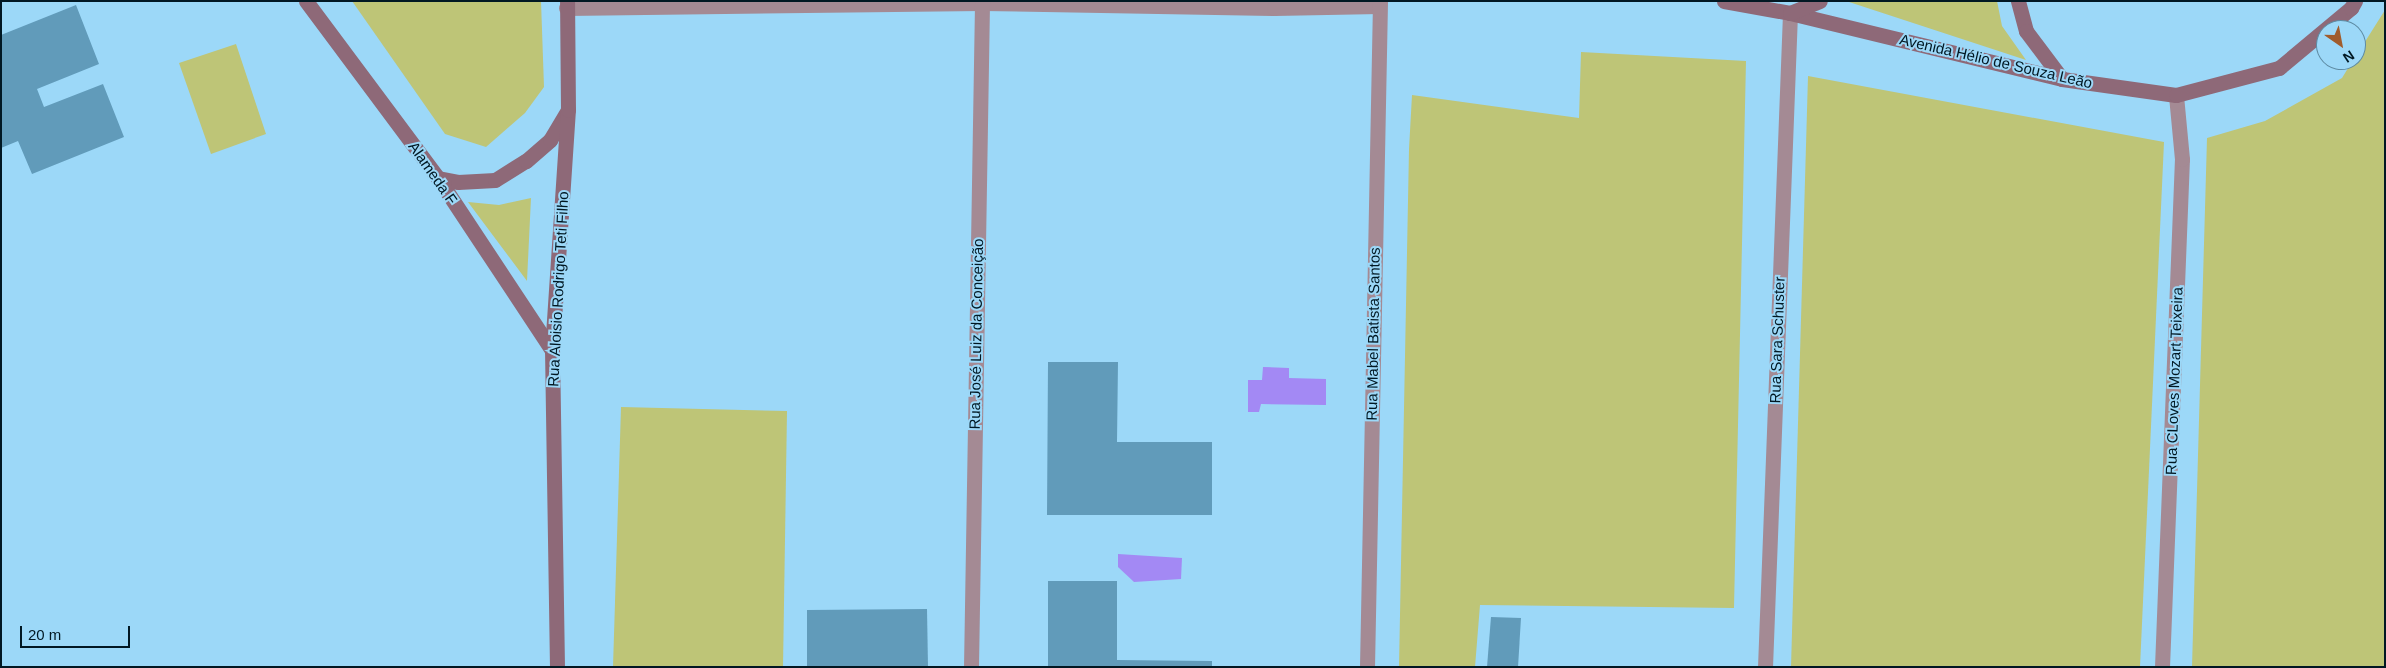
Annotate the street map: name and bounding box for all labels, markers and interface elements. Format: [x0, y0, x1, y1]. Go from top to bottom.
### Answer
north arrow [2316, 20, 2366, 70]
street label: Avenida Hélio de Souza Leão [1898, 30, 2094, 92]
text: N [2340, 47, 2357, 66]
street label: Alameda F [405, 138, 461, 208]
street label: Rua Aloisio Rodrigo Teti Filho [544, 190, 572, 388]
street label: Rua José Luiz da Conceição [965, 238, 987, 430]
street label: Rua Mabel Batista Santos [1362, 247, 1384, 421]
street label: Rua Sara Schuster [1766, 276, 1788, 404]
street label: Rua CLoves Mozart Teixeira [2162, 287, 2186, 475]
scale bar [22, 616, 132, 648]
text: 20 m [28, 626, 61, 643]

